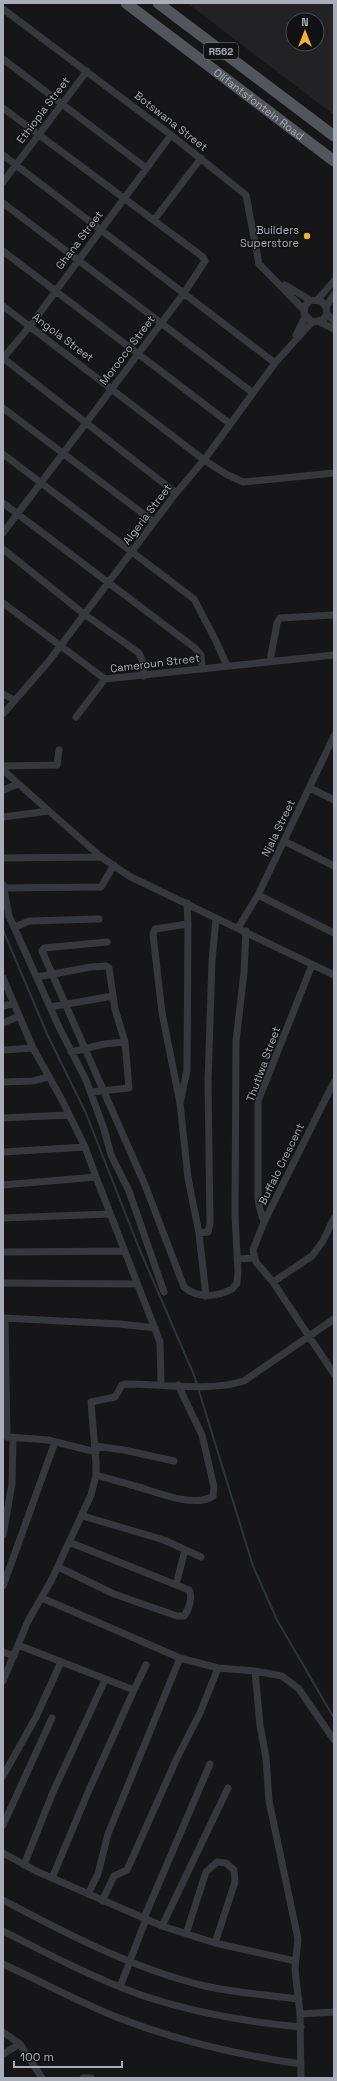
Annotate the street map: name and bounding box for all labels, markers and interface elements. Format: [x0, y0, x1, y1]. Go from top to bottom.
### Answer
north arrow [285, 12, 325, 52]
text: N [301, 15, 309, 29]
road number: R562 [204, 43, 238, 59]
street label: Olifantsfontein Road [211, 65, 307, 143]
street label: Ethiopia Street [13, 74, 73, 146]
street label: Botswana Street [132, 88, 210, 154]
street label: Ghana Street [52, 208, 106, 272]
place label: Builders Superstore [240, 223, 299, 250]
marker: Builders Superstore [302, 231, 312, 241]
street label: Angola Street [30, 309, 96, 365]
street label: Morocco Street [96, 312, 158, 388]
street label: Algeria Street [119, 481, 175, 547]
street label: Cameroun Street [109, 651, 201, 675]
street label: Njala Street [258, 797, 298, 859]
street label: Thutlwa Street [243, 1024, 283, 1104]
street label: Buffalo Crescent [255, 1121, 307, 1207]
scale bar [14, 2043, 122, 2069]
text: 100 m [20, 2049, 54, 2065]

